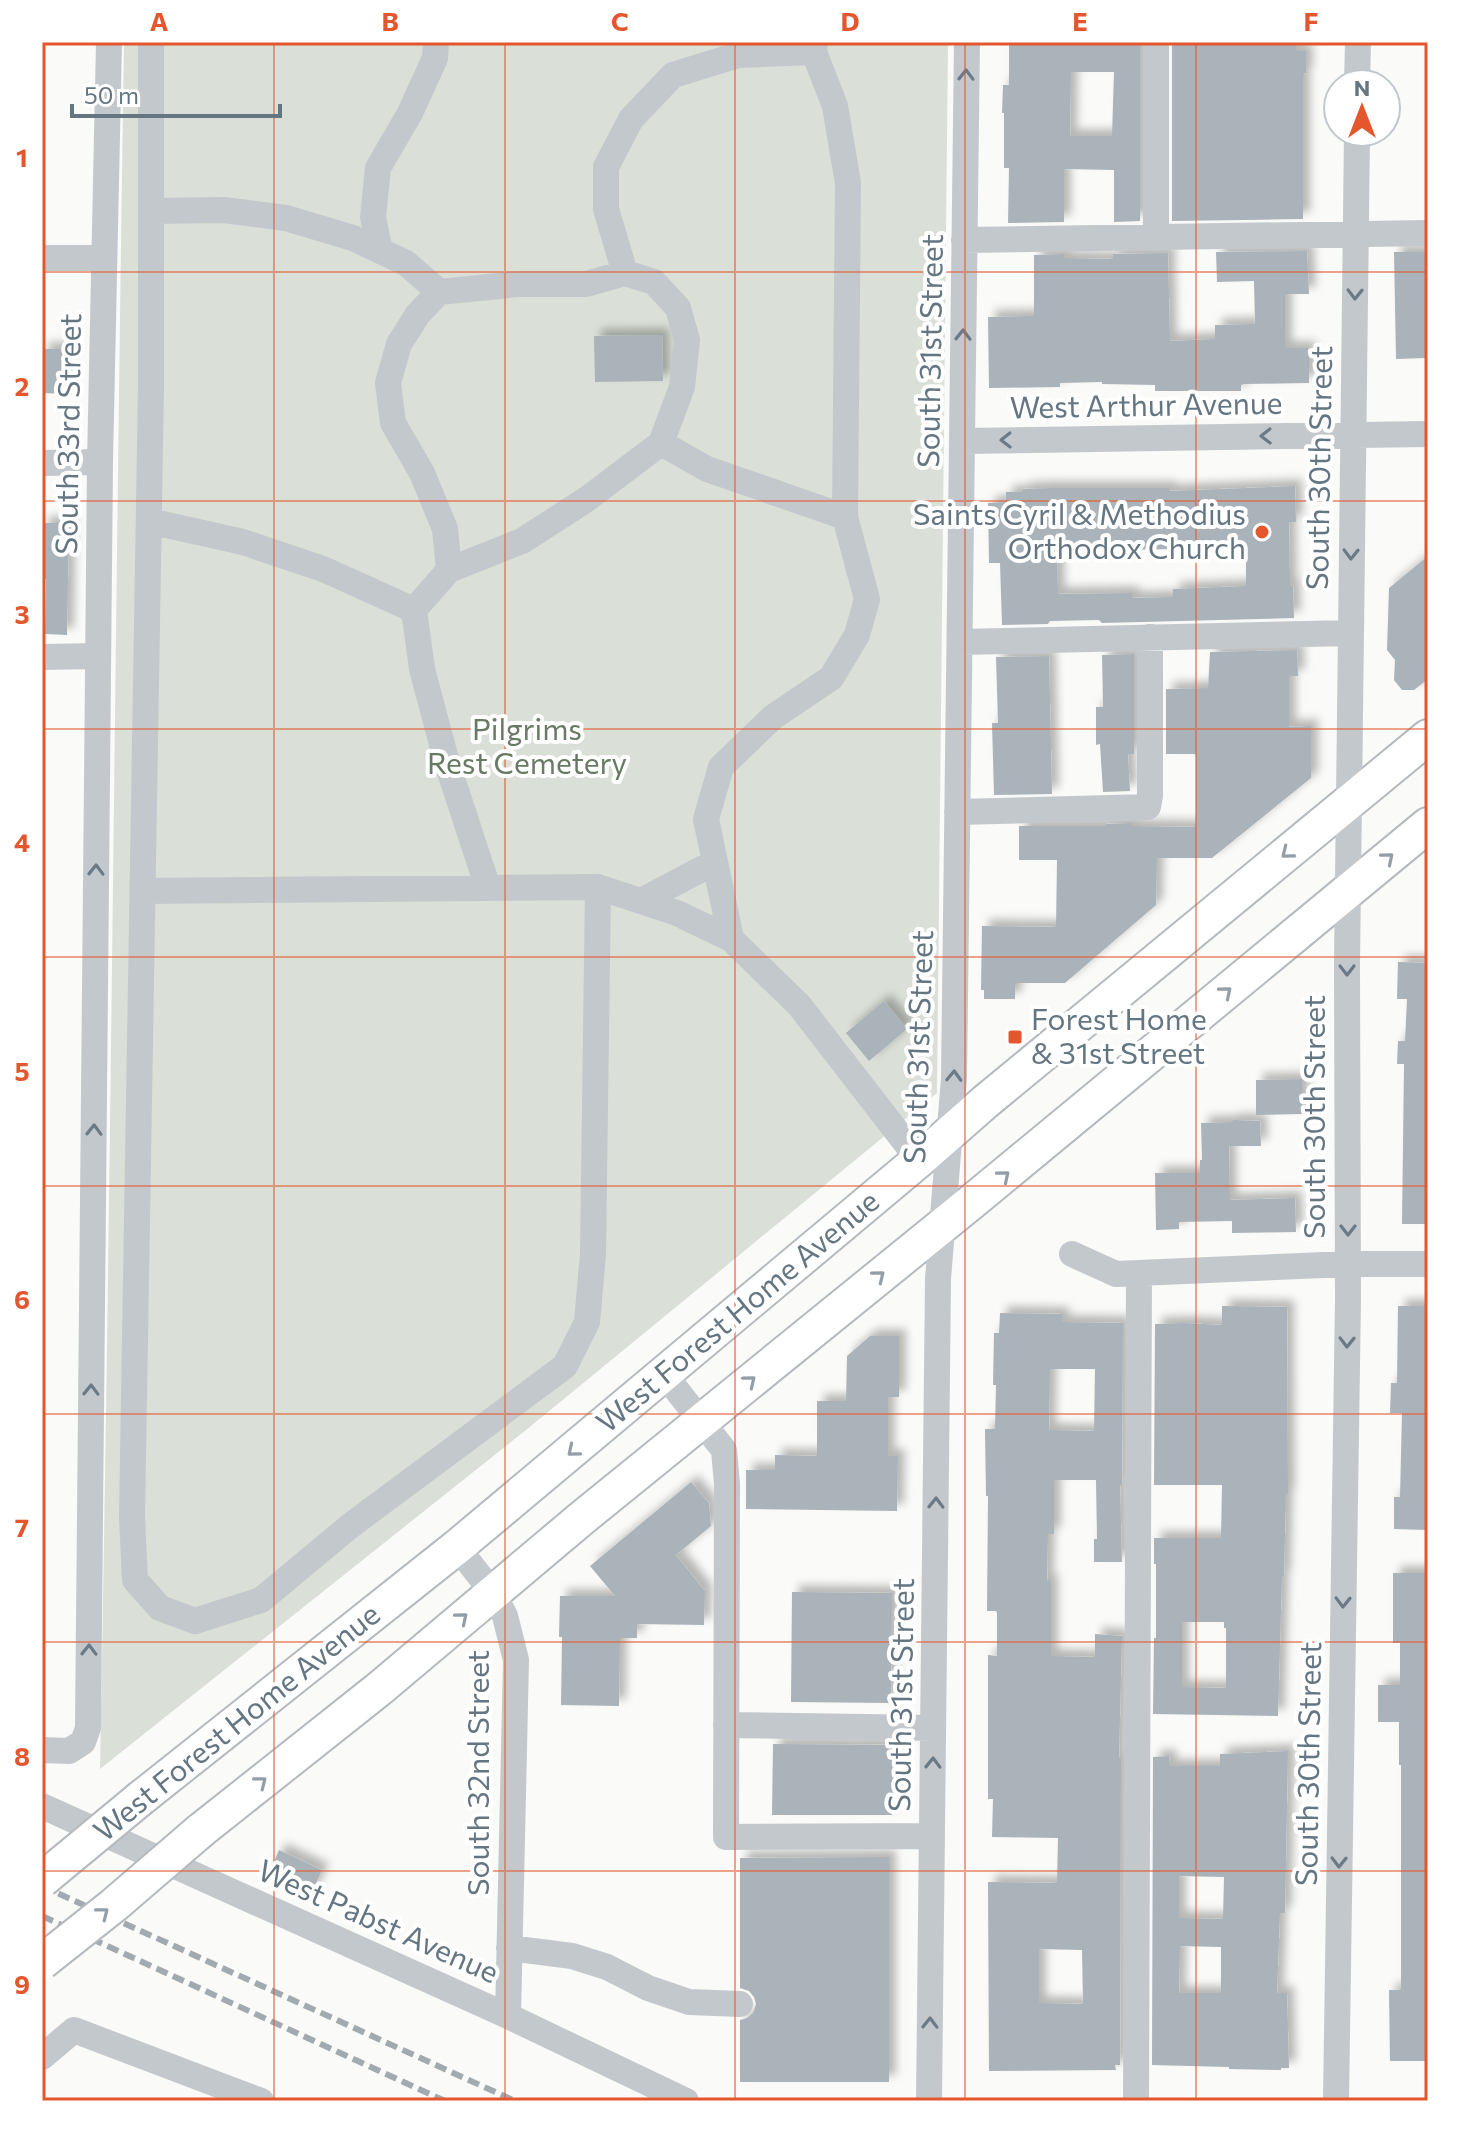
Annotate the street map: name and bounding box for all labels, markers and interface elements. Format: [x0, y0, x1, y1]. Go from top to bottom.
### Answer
text: A [150, 5, 169, 36]
text: B [381, 5, 399, 36]
text: C [611, 5, 629, 36]
text: D [840, 5, 860, 36]
text: E [1072, 5, 1088, 36]
text: F [1303, 5, 1319, 36]
scale bar [72, 68, 280, 118]
one-way arrow [957, 68, 975, 81]
north arrow [1322, 68, 1402, 148]
text: N [1354, 74, 1370, 101]
text: 50 m [84, 80, 139, 109]
text: 1 [16, 141, 28, 172]
street label: South 31st Street [908, 234, 949, 468]
one-way arrow [1346, 288, 1363, 301]
street label: South 33rd Street [46, 313, 87, 555]
one-way arrow [954, 328, 972, 341]
street label: South 30th Street [1297, 346, 1338, 590]
text: 2 [15, 370, 29, 401]
street label: West Arthur Avenue [1009, 383, 1283, 424]
one-way arrow [1259, 427, 1272, 445]
one-way arrow [999, 432, 1012, 449]
place label: Saints Cyril & Methodius Orthodox Church [913, 494, 1246, 565]
marker: Saints Cyril & Methodius Orthodox Church [1253, 523, 1271, 541]
one-way arrow [1342, 548, 1360, 561]
text: 3 [14, 598, 30, 629]
park label: Pilgrims Rest Cemetery [427, 709, 627, 780]
text: 4 [14, 826, 30, 857]
one-way arrow [1282, 843, 1297, 858]
one-way arrow [1379, 853, 1393, 868]
one-way arrow [87, 863, 105, 876]
street label: South 31st Street [894, 929, 939, 1164]
one-way arrow [1338, 964, 1356, 977]
one-way arrow [1216, 988, 1231, 1002]
street label: South 30th Street [1294, 995, 1331, 1239]
place label: Forest Home & 31st Street [1031, 999, 1207, 1070]
marker: Forest Home & 31st Street [1006, 1028, 1024, 1046]
text: 5 [14, 1055, 30, 1086]
one-way arrow [945, 1069, 962, 1082]
one-way arrow [85, 1123, 103, 1136]
one-way arrow [994, 1171, 1009, 1186]
street label: West Forest Home Avenue [588, 1181, 885, 1439]
one-way arrow [1339, 1224, 1357, 1237]
one-way arrow [870, 1271, 884, 1286]
text: 6 [14, 1283, 30, 1314]
one-way arrow [1339, 1336, 1356, 1349]
one-way arrow [740, 1376, 755, 1391]
one-way arrow [82, 1383, 100, 1396]
one-way arrow [567, 1441, 582, 1456]
one-way arrow [927, 1496, 944, 1509]
text: 7 [15, 1511, 29, 1542]
street label: South 31st Street [879, 1578, 920, 1812]
street label: West Forest Home Avenue [85, 1594, 386, 1848]
one-way arrow [1335, 1596, 1352, 1609]
one-way arrow [453, 1613, 468, 1628]
street label: South 30th Street [1286, 1642, 1327, 1886]
one-way arrow [80, 1643, 98, 1656]
street label: South 32nd Street [458, 1650, 495, 1896]
text: 8 [14, 1740, 30, 1771]
one-way arrow [924, 1756, 942, 1769]
one-way arrow [252, 1777, 266, 1792]
street label: West Pabst Avenue [253, 1850, 505, 1989]
one-way arrow [1331, 1856, 1348, 1869]
one-way arrow [94, 1908, 108, 1923]
text: 9 [14, 1968, 30, 1999]
one-way arrow [921, 2016, 939, 2029]

